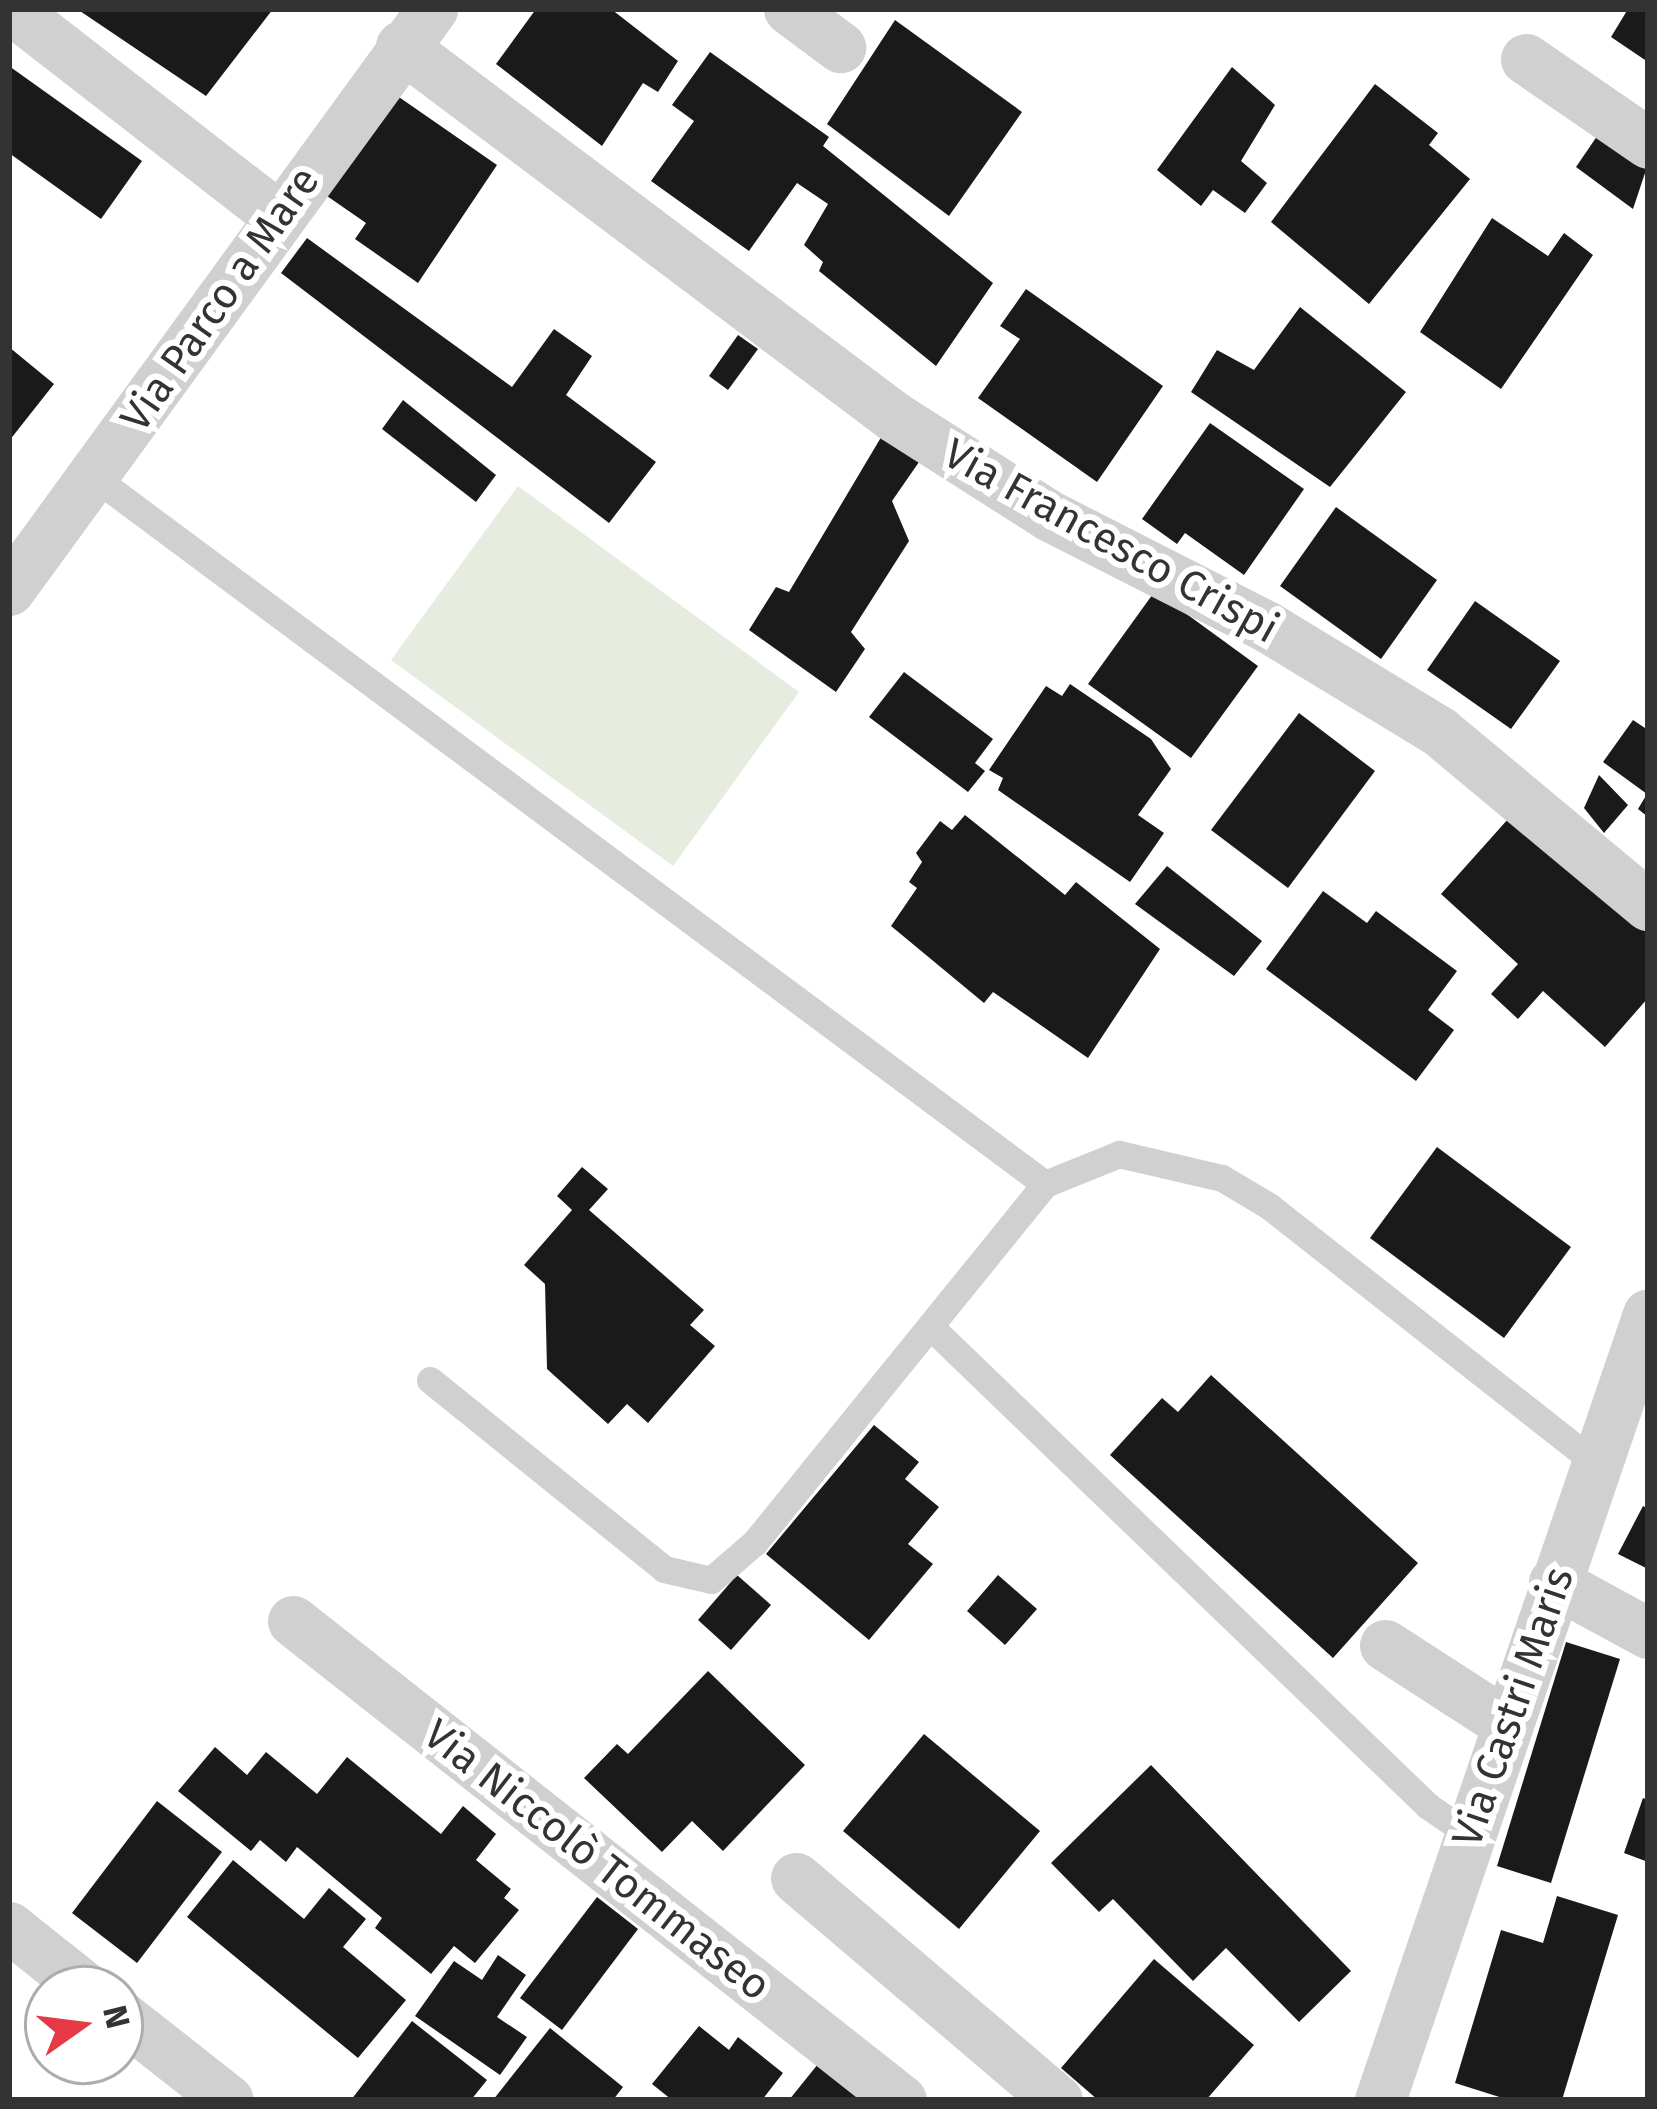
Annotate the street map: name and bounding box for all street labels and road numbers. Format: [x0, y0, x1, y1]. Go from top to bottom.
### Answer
street label: Via Parco a Mare [110, 157, 330, 441]
street label: Via Francesco Crispi [935, 428, 1287, 654]
street label: Via Castri Maris [1442, 1561, 1584, 1853]
street label: Via Niccolò Tommaseo [414, 1709, 780, 2011]

